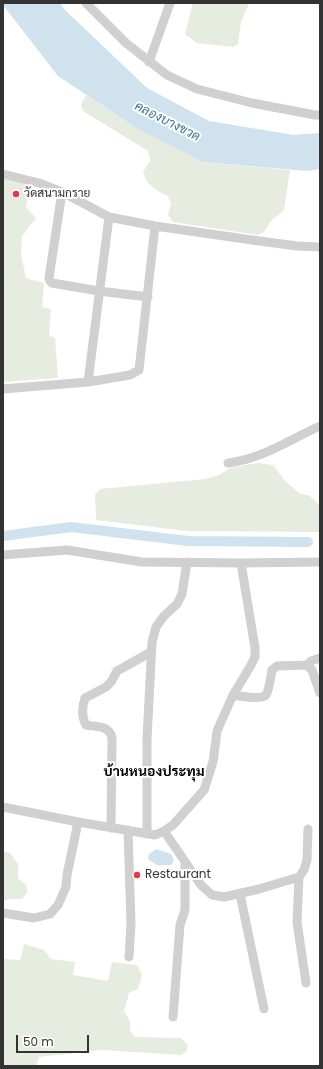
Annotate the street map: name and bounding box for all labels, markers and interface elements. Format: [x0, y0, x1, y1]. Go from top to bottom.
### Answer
water label: คลองบางขวด [132, 99, 202, 145]
place label: วัดสนามกราย [24, 187, 90, 201]
marker: วัดสนามกราย [11, 189, 21, 199]
district label: บ้านหนองประทุม [104, 764, 204, 780]
place label: Restaurant [145, 868, 211, 882]
marker: Restaurant [132, 870, 142, 880]
scale bar [18, 1027, 91, 1053]
text: 50 m [23, 1033, 54, 1050]

